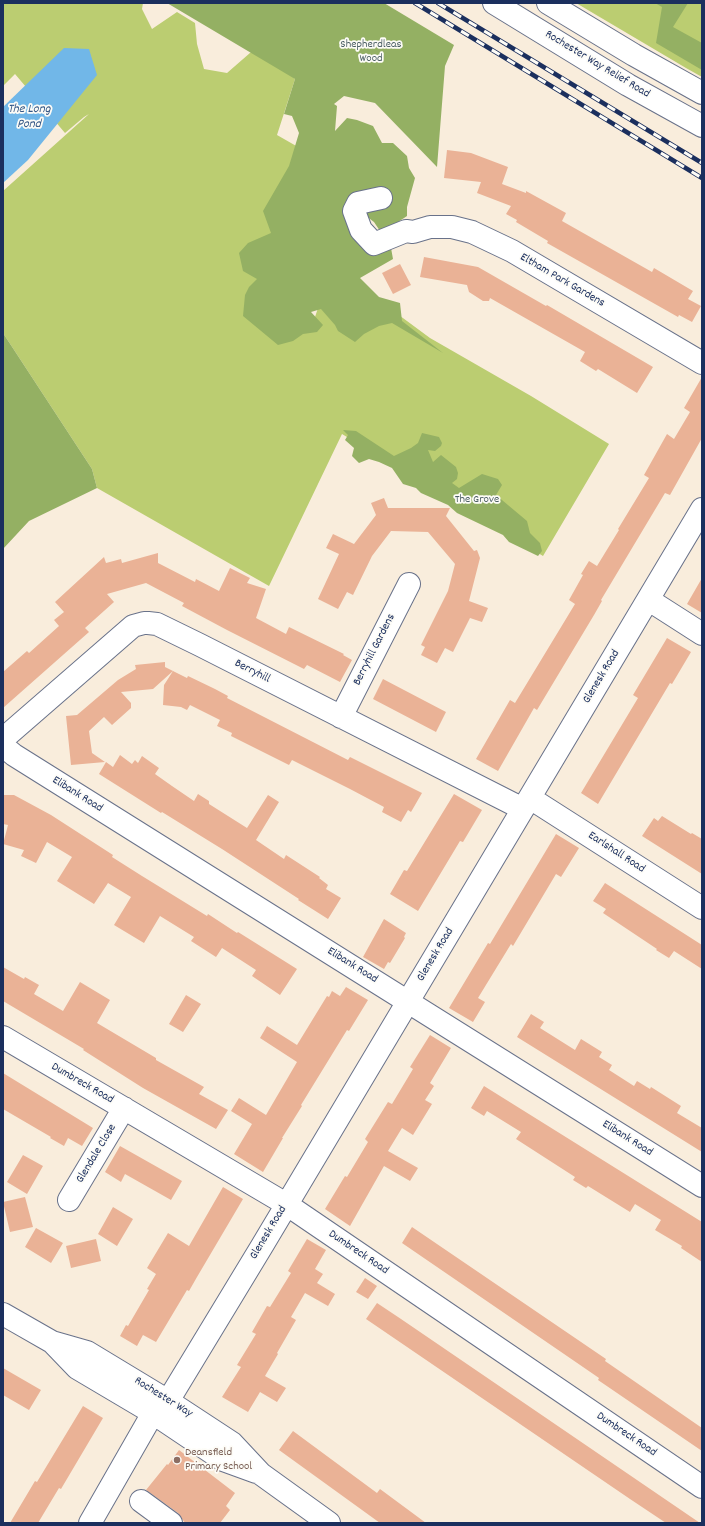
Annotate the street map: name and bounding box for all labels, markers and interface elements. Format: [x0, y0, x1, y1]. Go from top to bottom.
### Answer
street label: Rochester Way Relief Road [542, 28, 652, 102]
park label: Shepherdleas Wood [340, 38, 402, 66]
water label: The Long Pond [8, 102, 50, 133]
street label: Eltham Park Gardens [517, 251, 607, 311]
park label: The Grove [455, 493, 499, 507]
street label: Berryhill Gardens [351, 612, 399, 688]
street label: Glenesk Road [580, 647, 624, 707]
street label: Berryhill [232, 657, 272, 687]
street label: Elibank Road [49, 774, 105, 816]
street label: Earlshall Road [585, 829, 647, 877]
street label: Glenesk Road [414, 925, 458, 985]
street label: Elibank Road [324, 945, 380, 987]
street label: Dumbreck Road [48, 1060, 116, 1108]
street label: Elibank Road [599, 1118, 655, 1160]
street label: Glendale Close [74, 1122, 120, 1186]
street label: Glenesk Road [247, 1203, 291, 1263]
street label: Dumbreck Road [325, 1228, 391, 1278]
street label: Rochester Way [131, 1374, 195, 1422]
street label: Dumbreck Road [593, 1410, 659, 1460]
place label: Deansfield Primary School [185, 1446, 252, 1474]
marker: Deansfield Primary School [172, 1455, 182, 1465]

